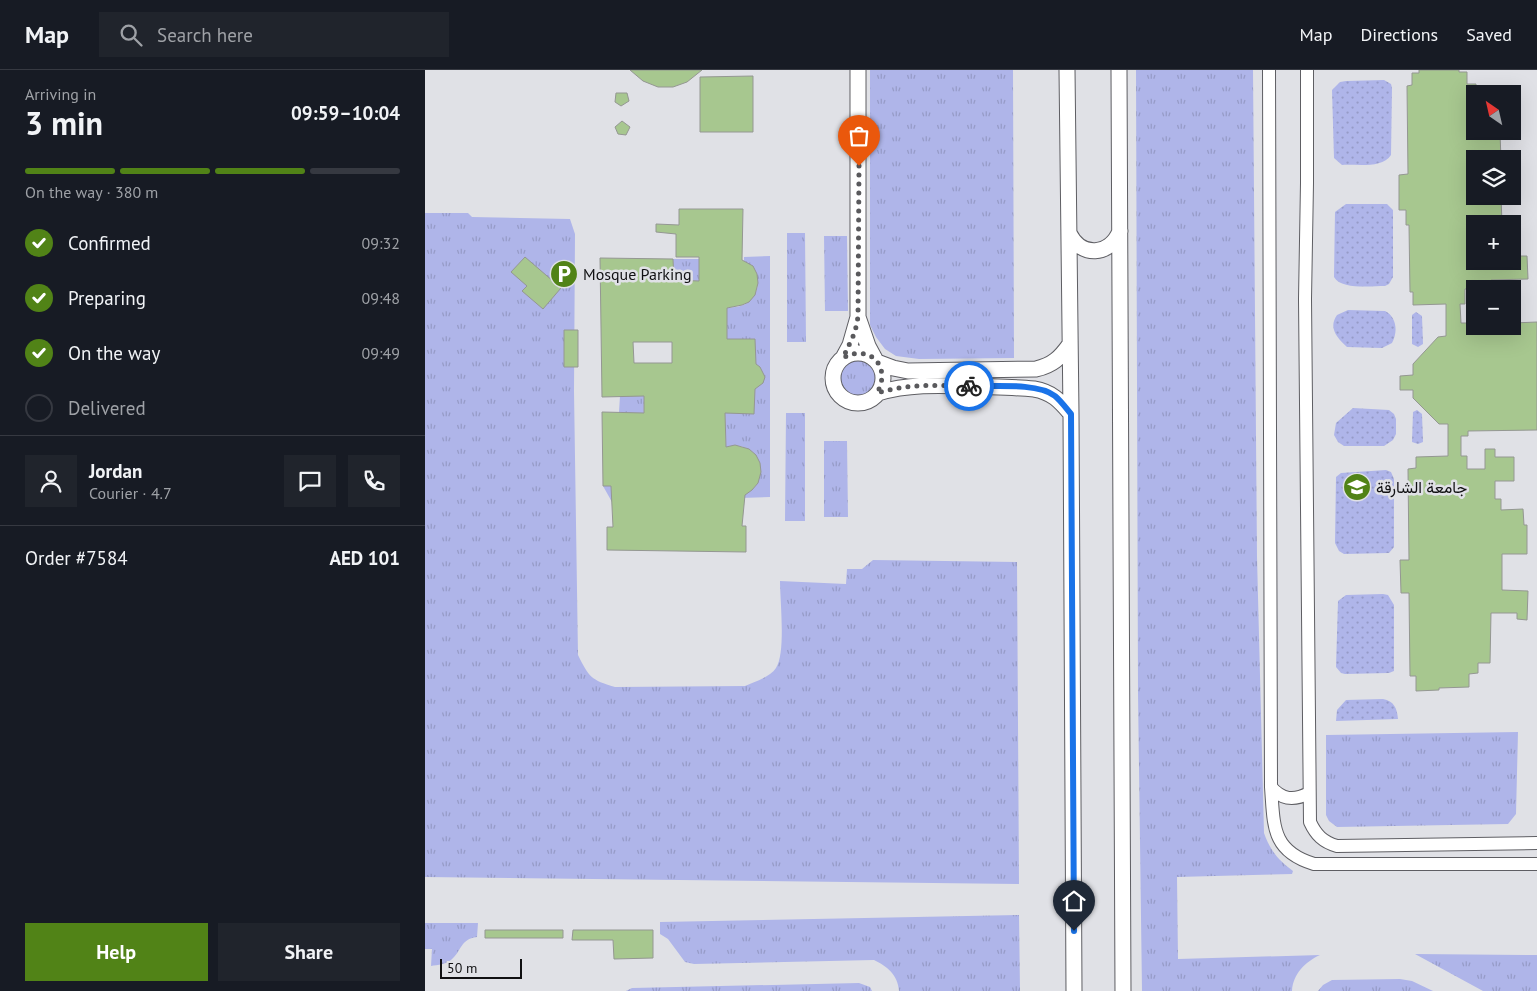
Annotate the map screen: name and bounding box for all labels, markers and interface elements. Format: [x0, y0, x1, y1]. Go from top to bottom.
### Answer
search box [99, 12, 449, 57]
text: Map [25, 19, 69, 50]
icon: search [117, 21, 145, 49]
text: Search here [157, 23, 253, 47]
text: Map [1300, 23, 1332, 46]
text: Directions [1360, 23, 1438, 46]
text: Saved [1466, 23, 1512, 46]
text: Arriving in [25, 84, 96, 104]
north arrow [1466, 85, 1521, 140]
map controls [1466, 85, 1521, 335]
text: 09:59–10:04 [291, 101, 400, 125]
text: 3 min [25, 102, 103, 144]
pin [838, 115, 880, 166]
icon: bag [845, 122, 873, 150]
button: layers [1466, 150, 1521, 205]
text: On the way · 380 m [25, 182, 158, 202]
button: + [1466, 215, 1521, 270]
icon: check [25, 229, 53, 257]
text: Confirmed [68, 231, 151, 255]
text: 09:32 [362, 233, 400, 253]
parking icon: Mosque Parking [549, 259, 579, 289]
place label: Mosque Parking [583, 264, 692, 284]
button: − [1466, 280, 1521, 335]
icon: check [25, 284, 53, 312]
text: Preparing [68, 286, 146, 310]
text: 09:48 [362, 288, 400, 308]
icon: check [25, 339, 53, 367]
text: On the way [68, 341, 160, 365]
text: 09:49 [362, 343, 400, 363]
courier [944, 361, 994, 411]
icon: bike [955, 372, 983, 400]
text: Delivered [68, 396, 146, 420]
button: person [25, 455, 77, 507]
button: chat [284, 455, 336, 507]
button: phone [348, 455, 400, 507]
text: Jordan [89, 459, 142, 483]
school or university icon: جامعة الشارقة [1342, 472, 1372, 502]
place label: جامعة الشارقة [1376, 477, 1467, 498]
text: Courier · 4.7 [89, 483, 172, 503]
text: Order #7584 [25, 546, 128, 570]
text: AED 101 [329, 546, 400, 570]
pin [1053, 880, 1095, 931]
icon: home [1060, 887, 1088, 915]
button: Help [25, 923, 208, 981]
button: Share [218, 923, 400, 981]
scale bar [440, 956, 523, 979]
text: 50 m [447, 959, 477, 977]

